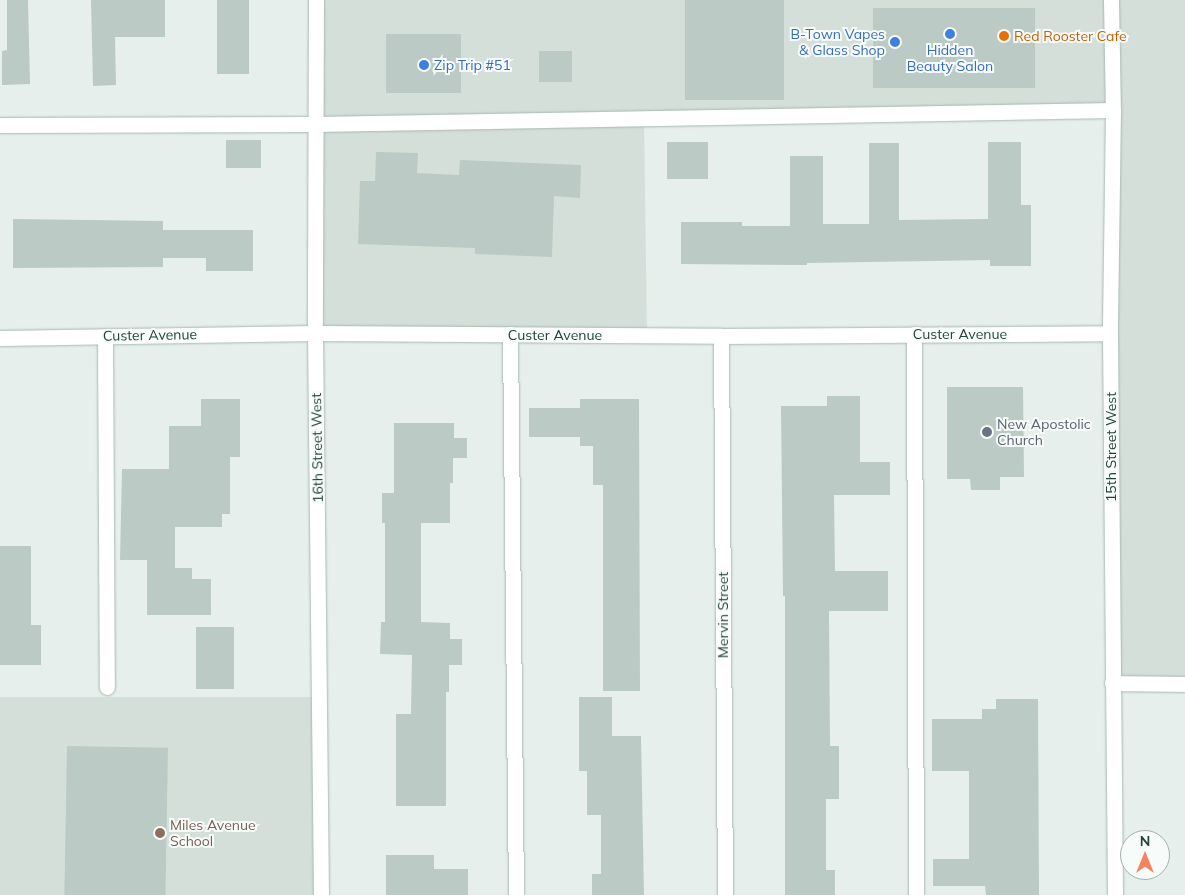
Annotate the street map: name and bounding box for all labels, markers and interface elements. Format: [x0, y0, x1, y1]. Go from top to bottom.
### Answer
place label: B-Town Vapes & Glass Shop [791, 26, 885, 58]
marker: Hidden Beauty Salon [944, 28, 956, 40]
place label: Red Rooster Cafe [1014, 28, 1127, 44]
marker: Red Rooster Cafe [998, 30, 1010, 42]
marker: B-Town Vapes & Glass Shop [889, 36, 901, 48]
place label: Hidden Beauty Salon [907, 42, 993, 74]
place label: Zip Trip #51 [434, 57, 511, 73]
marker: Zip Trip #51 [418, 59, 430, 71]
street label: Custer Avenue [103, 326, 197, 344]
street label: Custer Avenue [913, 326, 1007, 342]
street label: Custer Avenue [508, 327, 602, 343]
street label: 15th Street West [1103, 392, 1119, 502]
street label: 16th Street West [308, 393, 326, 503]
place label: New Apostolic Church [997, 416, 1091, 448]
marker: New Apostolic Church [981, 426, 993, 438]
street label: Mervin Street [715, 572, 731, 658]
place label: Miles Avenue School [170, 817, 256, 850]
marker: Miles Avenue School [154, 827, 166, 839]
north arrow [1120, 830, 1170, 880]
text: N [1140, 832, 1150, 850]

